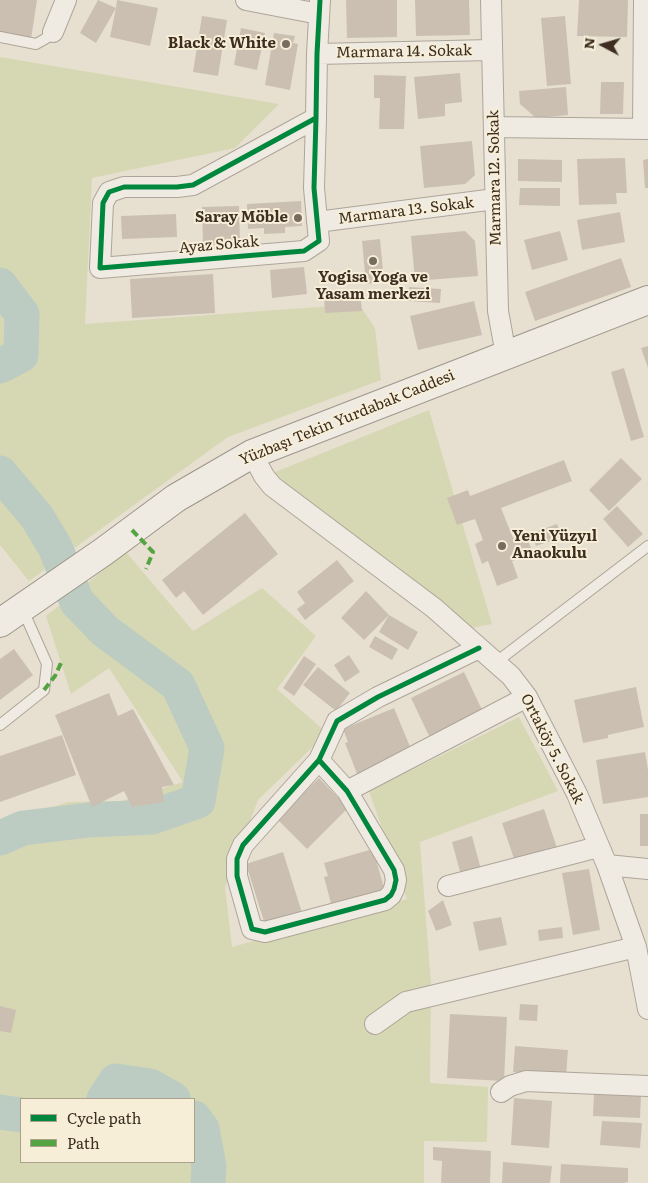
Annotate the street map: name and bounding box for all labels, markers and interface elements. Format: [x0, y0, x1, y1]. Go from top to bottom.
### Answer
north arrow [578, 20, 628, 70]
place label: Black & White [168, 35, 276, 53]
text: N [578, 37, 599, 50]
marker: Black & White [280, 38, 292, 50]
street label: Marmara 14. Sokak [336, 42, 472, 62]
street label: Marmara 12. Sokak [485, 110, 505, 246]
street label: Marmara 13. Sokak [337, 194, 475, 228]
place label: Saray Möble [195, 209, 288, 227]
marker: Saray Möble [292, 212, 304, 224]
street label: Ayaz Sokak [178, 233, 260, 257]
marker: Yogisa Yoga ve Yasam merkezi [367, 255, 379, 267]
place label: Yogisa Yoga ve Yasam merkezi [315, 269, 431, 304]
street label: Yüzbaşı Tekin Yurdabak Caddesi [237, 366, 457, 470]
place label: Yeni Yüzyıl Anaokulu [512, 528, 597, 563]
marker: Yeni Yüzyıl Anaokulu [496, 540, 508, 552]
street label: Ortaköy 5. Sokak [516, 691, 588, 807]
legend [20, 1098, 195, 1163]
text: Cycle path [67, 1106, 141, 1129]
text: Path [67, 1131, 100, 1154]

